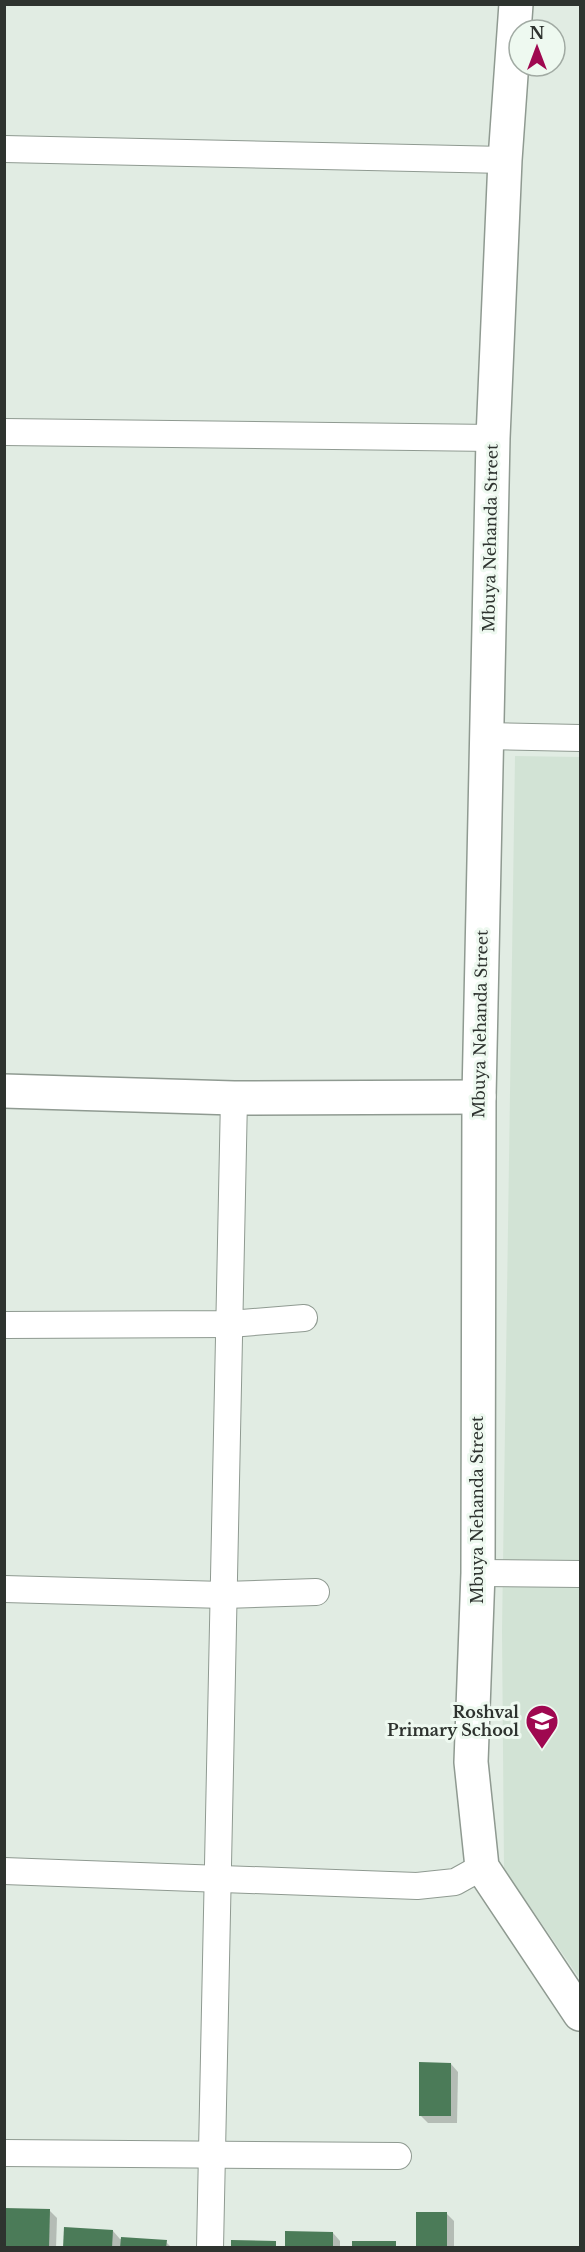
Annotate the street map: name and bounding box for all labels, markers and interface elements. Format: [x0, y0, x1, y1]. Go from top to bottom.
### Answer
north arrow [507, 18, 567, 78]
text: N [529, 23, 545, 43]
street label: Mbuya Nehanda Street [478, 444, 502, 632]
street label: Mbuya Nehanda Street [468, 930, 492, 1118]
street label: Mbuya Nehanda Street [467, 1416, 487, 1604]
place label: Roshval Primary School [387, 1702, 519, 1740]
school or university icon: Roshval Primary School [524, 1703, 560, 1750]

